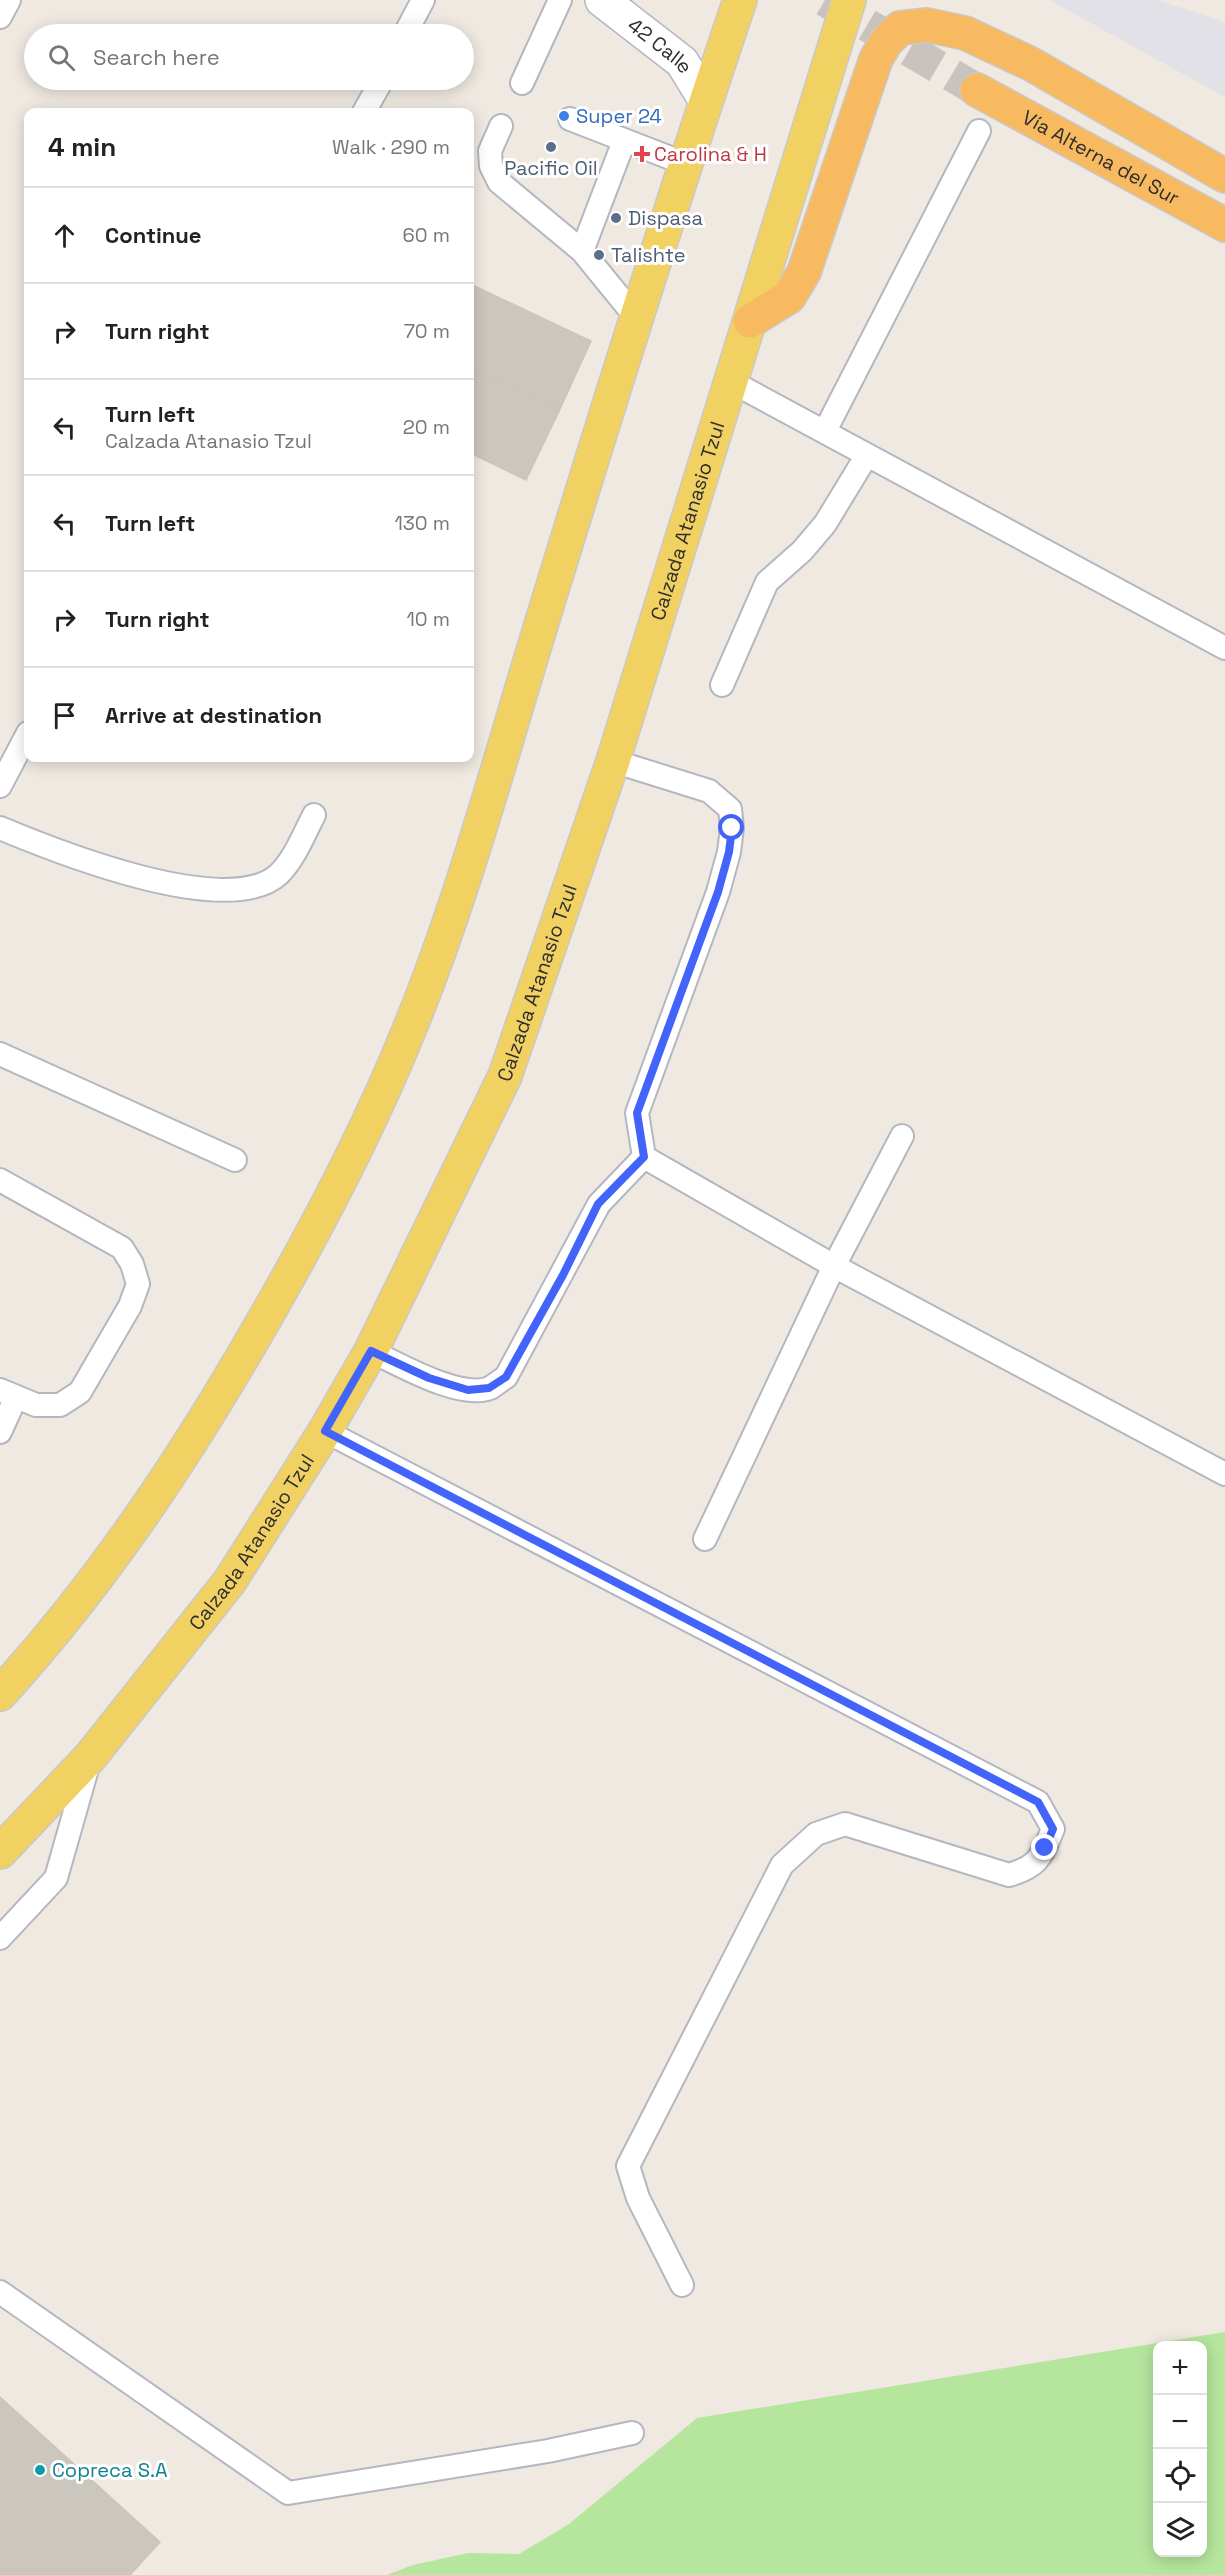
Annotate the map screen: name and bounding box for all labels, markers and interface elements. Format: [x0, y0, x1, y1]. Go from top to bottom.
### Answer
street label: 42 Calle [623, 12, 699, 78]
search box [24, 24, 474, 90]
icon: search [45, 41, 78, 74]
text: Search here [93, 43, 220, 71]
place label: Super 24 [576, 103, 662, 129]
street label: Vía Alterna del Sur [1018, 104, 1184, 211]
marker: Super 24 [557, 109, 571, 123]
text: 4 min [48, 130, 116, 164]
text: Walk · 290 m [332, 134, 450, 160]
marker: Pacific Oil [544, 140, 558, 154]
place label: Carolina & H [654, 141, 767, 167]
marker: Carolina & H [635, 147, 649, 161]
place label: Pacific Oil [504, 155, 598, 181]
place label: Dispasa [628, 205, 703, 231]
marker: Dispasa [609, 211, 623, 225]
icon: ahead [48, 219, 81, 252]
text: Continue [105, 221, 201, 249]
text: 60 m [403, 222, 450, 248]
place label: Talishte [611, 242, 686, 268]
marker: Talishte [592, 248, 606, 262]
icon: right [48, 315, 81, 348]
text: Turn right [105, 317, 210, 345]
text: 70 m [404, 318, 450, 344]
text: Turn left [105, 400, 195, 428]
icon: left [48, 411, 81, 444]
text: 20 m [403, 414, 450, 440]
street label: Calzada Atanasio Tzul [644, 418, 731, 623]
text: Calzada Atanasio Tzul [105, 428, 312, 454]
icon: left [48, 507, 81, 540]
text: Turn left [105, 509, 195, 537]
text: 130 m [394, 510, 450, 536]
icon: right [48, 603, 81, 636]
text: Turn right [105, 605, 210, 633]
text: 10 m [406, 606, 450, 632]
icon: arrive [48, 699, 81, 732]
text: Arrive at destination [105, 701, 322, 729]
route start [718, 814, 744, 840]
street label: Calzada Atanasio Tzul [491, 881, 583, 1085]
street label: Calzada Atanasio Tzul [183, 1449, 320, 1635]
route end [1031, 1834, 1057, 1860]
map controls [1153, 2341, 1207, 2557]
button: + [1153, 2341, 1207, 2395]
button: − [1153, 2395, 1207, 2449]
button: locate [1153, 2449, 1207, 2503]
place label: Copreca S.A [52, 2457, 168, 2483]
marker: Copreca S.A [33, 2463, 47, 2477]
button: layers [1153, 2503, 1207, 2557]

